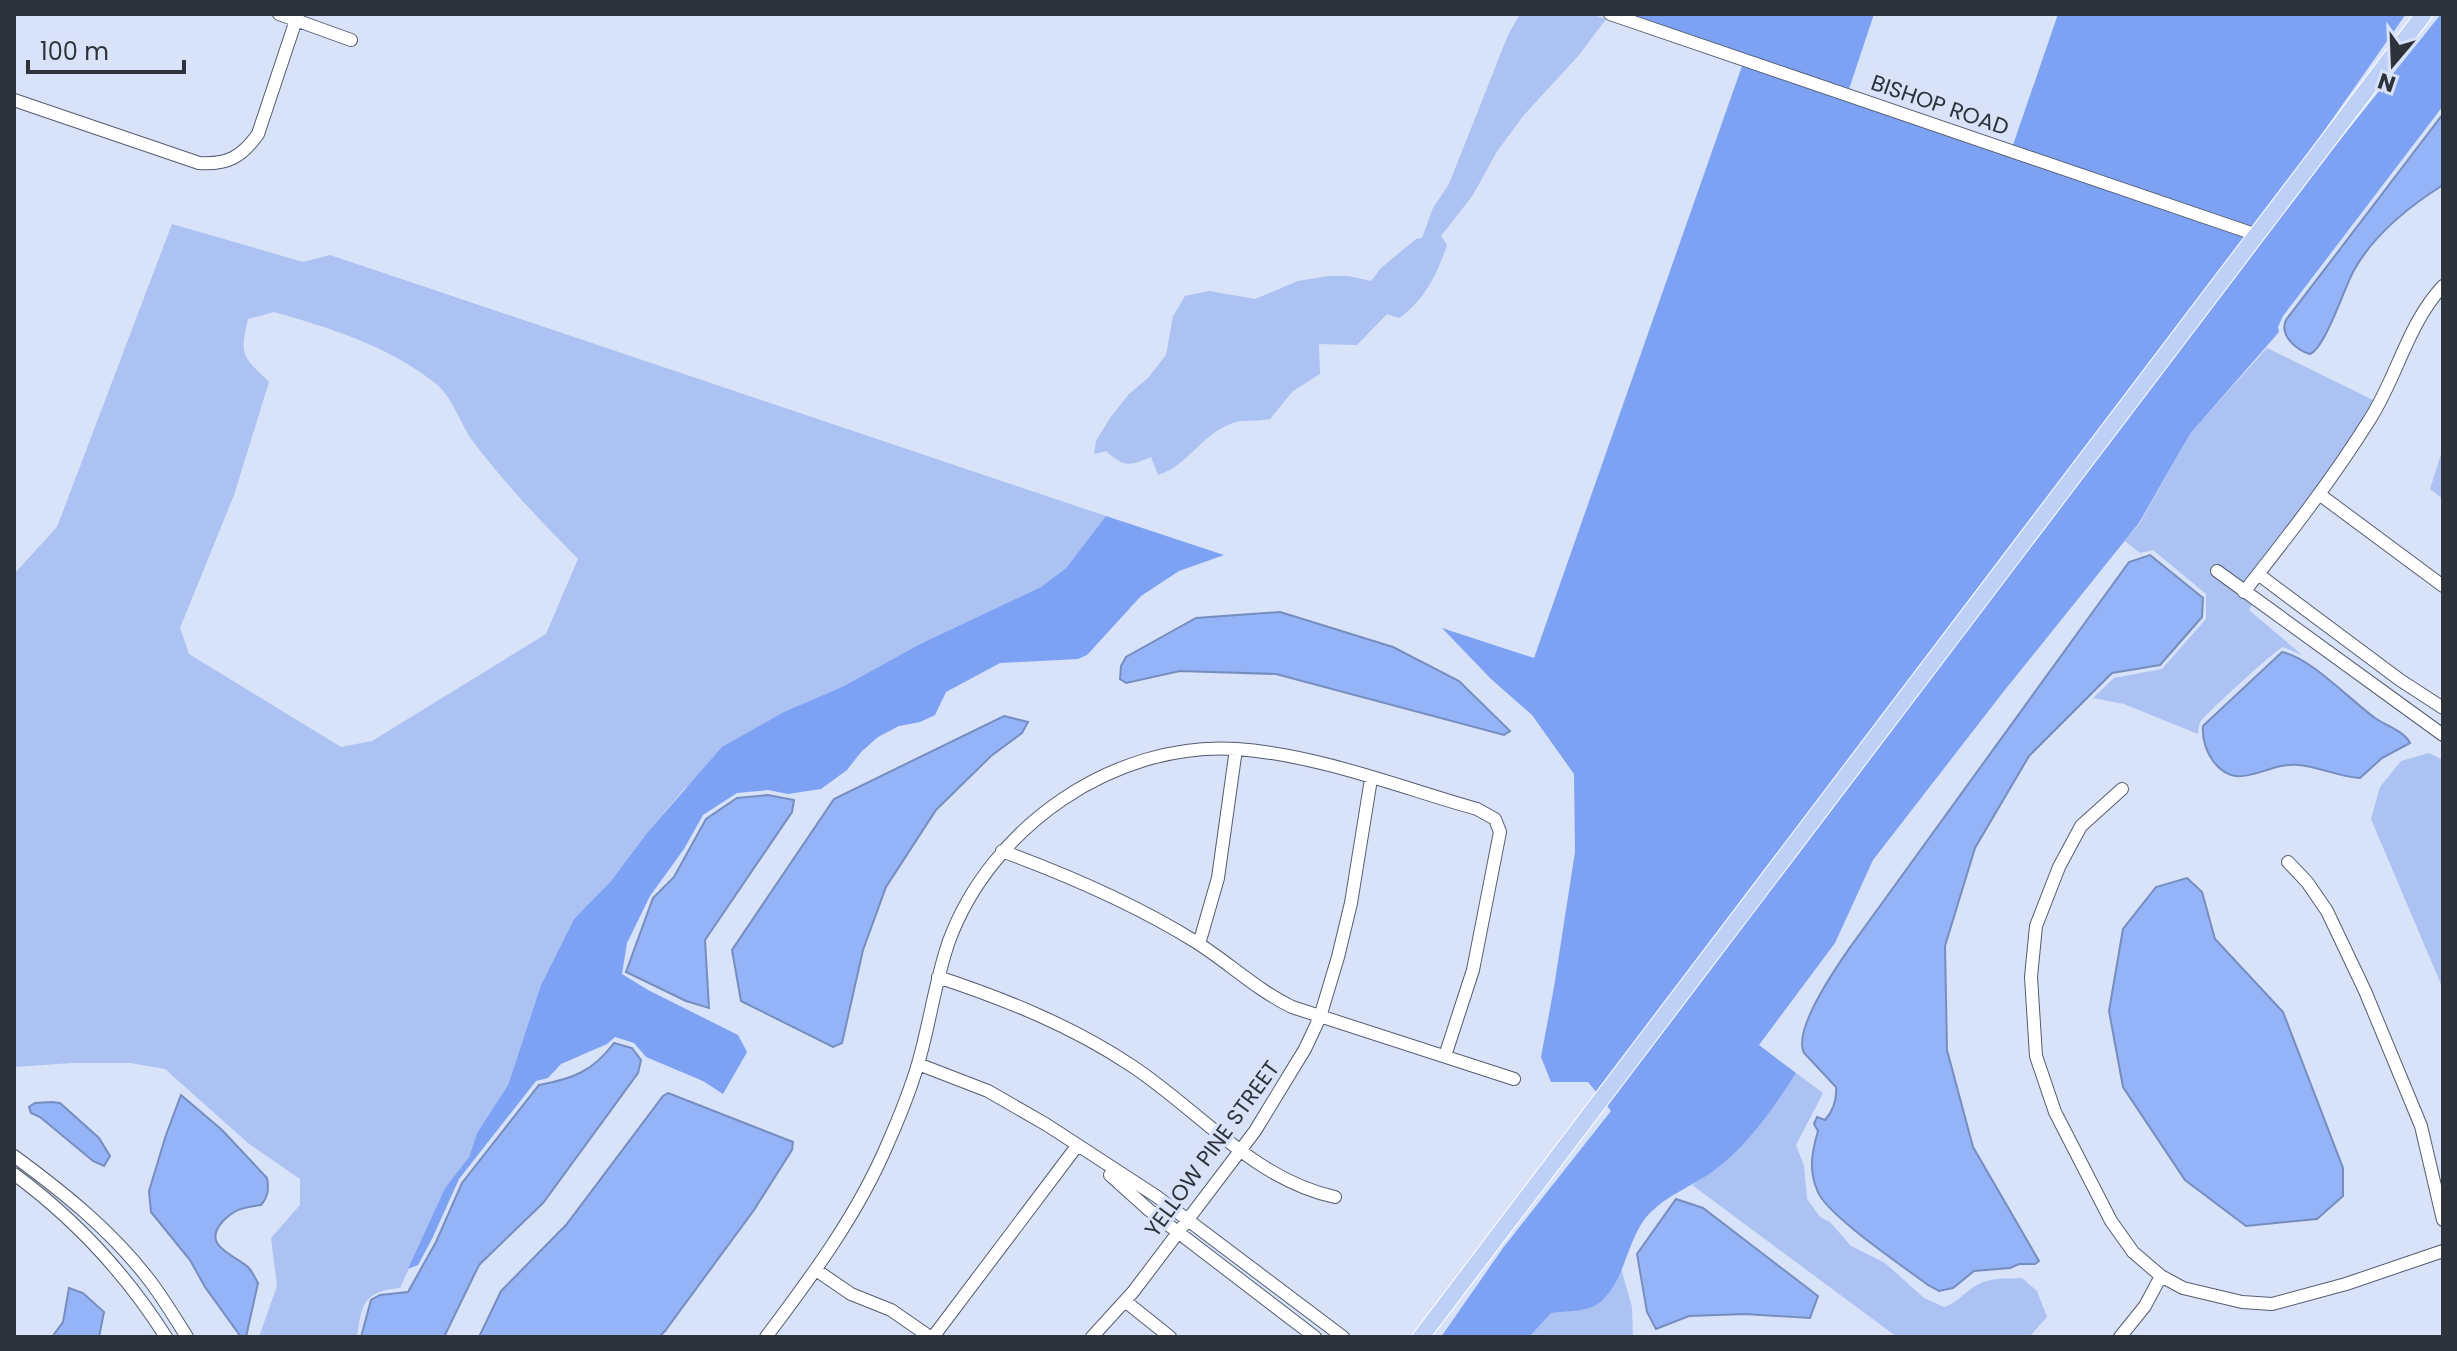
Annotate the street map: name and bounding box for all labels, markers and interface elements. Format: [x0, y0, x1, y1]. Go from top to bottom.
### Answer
scale bar [28, 24, 184, 74]
north arrow [2353, 24, 2433, 104]
text: 100 m [40, 35, 109, 68]
text: N [2374, 65, 2400, 100]
street label: BISHOP ROAD [1867, 67, 2013, 143]
street label: YELLOW PINE STREET [1137, 1054, 1287, 1244]

